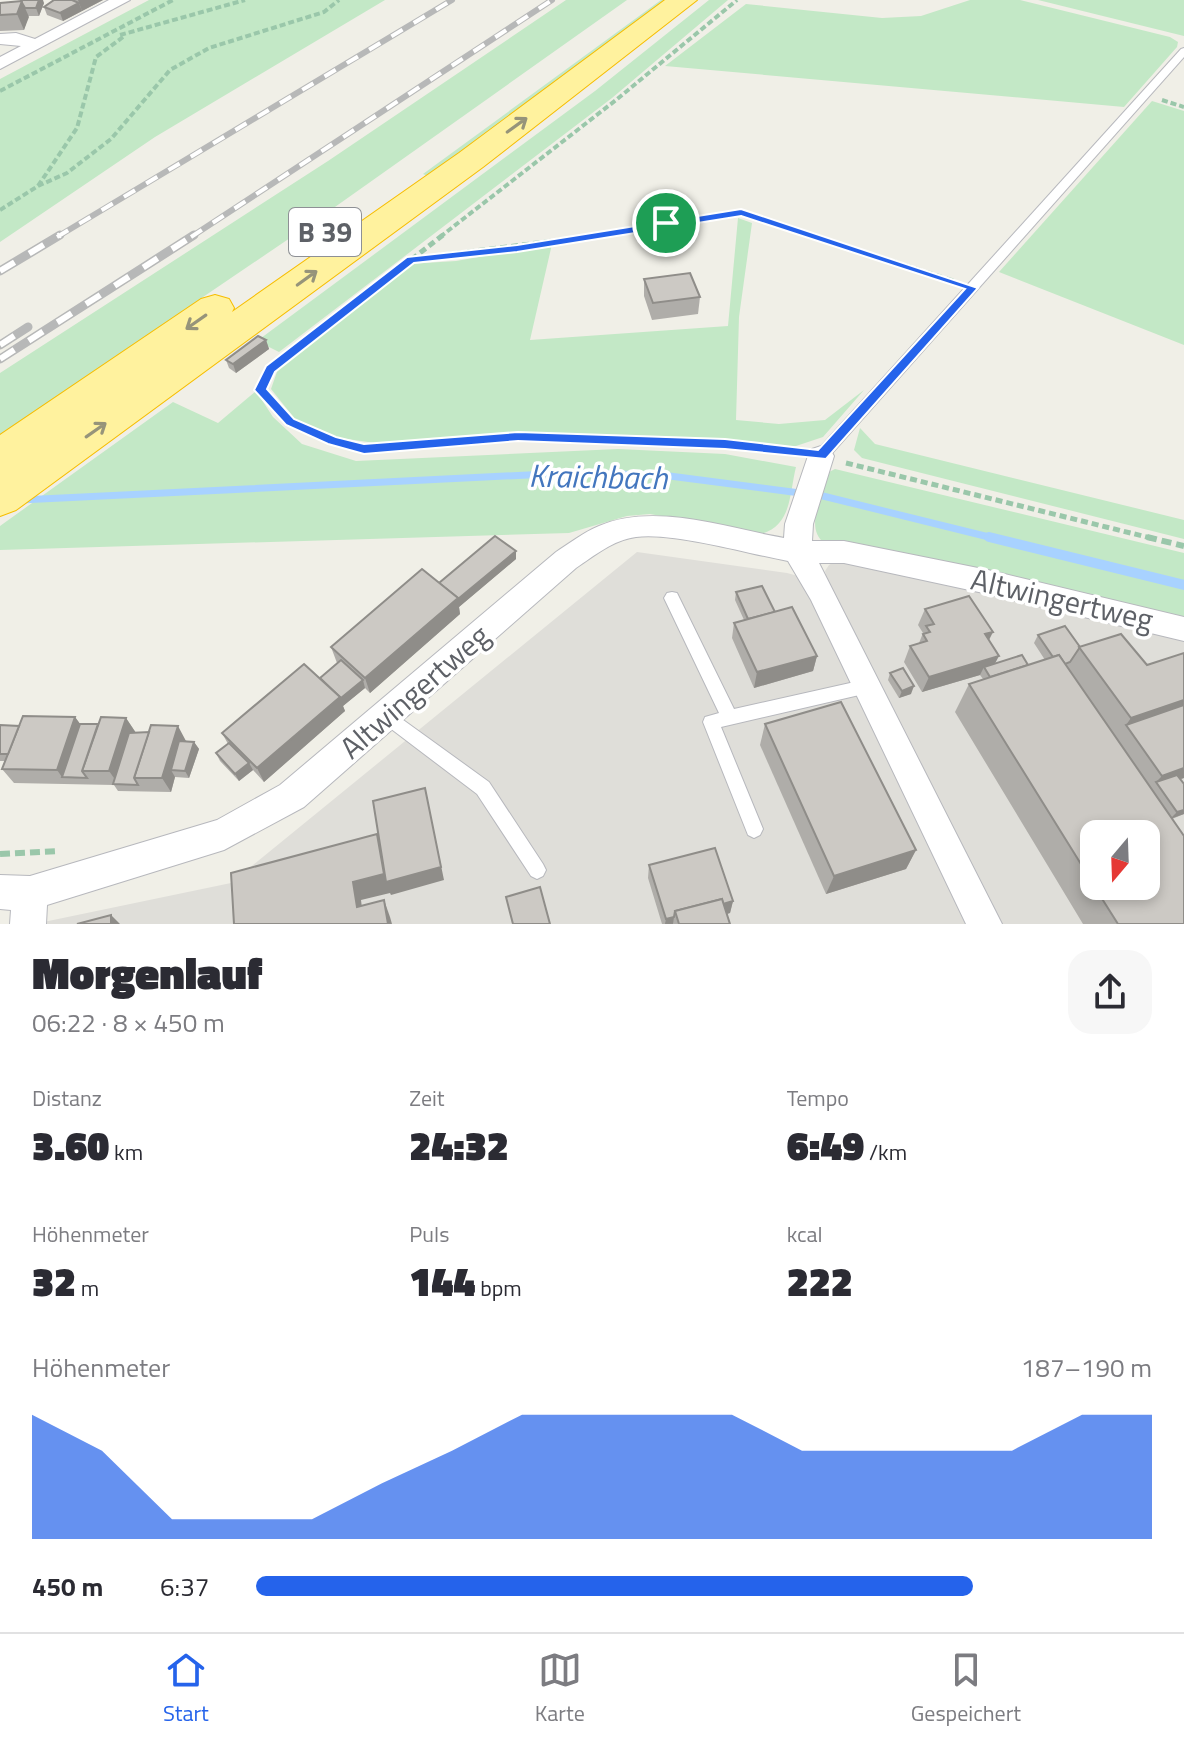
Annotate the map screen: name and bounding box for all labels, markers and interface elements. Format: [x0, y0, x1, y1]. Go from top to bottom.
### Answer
one-way arrow [506, 117, 528, 133]
pin [632, 189, 700, 257]
icon: arrive [644, 201, 688, 245]
road number: B 39 [289, 208, 361, 256]
one-way arrow [296, 270, 318, 287]
one-way arrow [185, 314, 207, 330]
one-way arrow [85, 422, 106, 439]
water label: Kraichbach [528, 451, 669, 501]
street label: Altwingertweg [967, 556, 1158, 642]
street label: Altwingertweg [329, 613, 499, 769]
north arrow [1080, 820, 1160, 900]
map controls [1080, 820, 1160, 900]
text: Morgenlauf [32, 939, 263, 1006]
button: share [1068, 950, 1152, 1034]
text: 06:22 · 8 × 450 m [32, 1003, 225, 1042]
text: Distanz [32, 1081, 102, 1115]
text: Zeit [409, 1081, 445, 1115]
text: Tempo [787, 1081, 849, 1115]
text: 3.60 [32, 1115, 109, 1176]
text: 24:32 [409, 1115, 509, 1176]
text: 6:49 [787, 1115, 864, 1176]
text: km [109, 1135, 143, 1169]
text: /km [864, 1135, 907, 1169]
text: Höhenmeter [32, 1217, 149, 1251]
text: Puls [409, 1217, 449, 1251]
text: kcal [787, 1217, 823, 1251]
text: 32 [32, 1251, 76, 1312]
text: 144 [409, 1251, 475, 1312]
text: 222 [787, 1251, 853, 1312]
text: m [76, 1271, 99, 1305]
text: bpm [475, 1271, 522, 1305]
text: Höhenmeter [32, 1348, 170, 1387]
text: 187–190 m [1021, 1348, 1152, 1387]
text: 450 m [32, 1567, 103, 1606]
text: 6:37 [160, 1567, 209, 1606]
tab: Start [163, 1648, 209, 1730]
tab: Karte [535, 1648, 585, 1730]
tab: Gespeichert [911, 1648, 1021, 1730]

